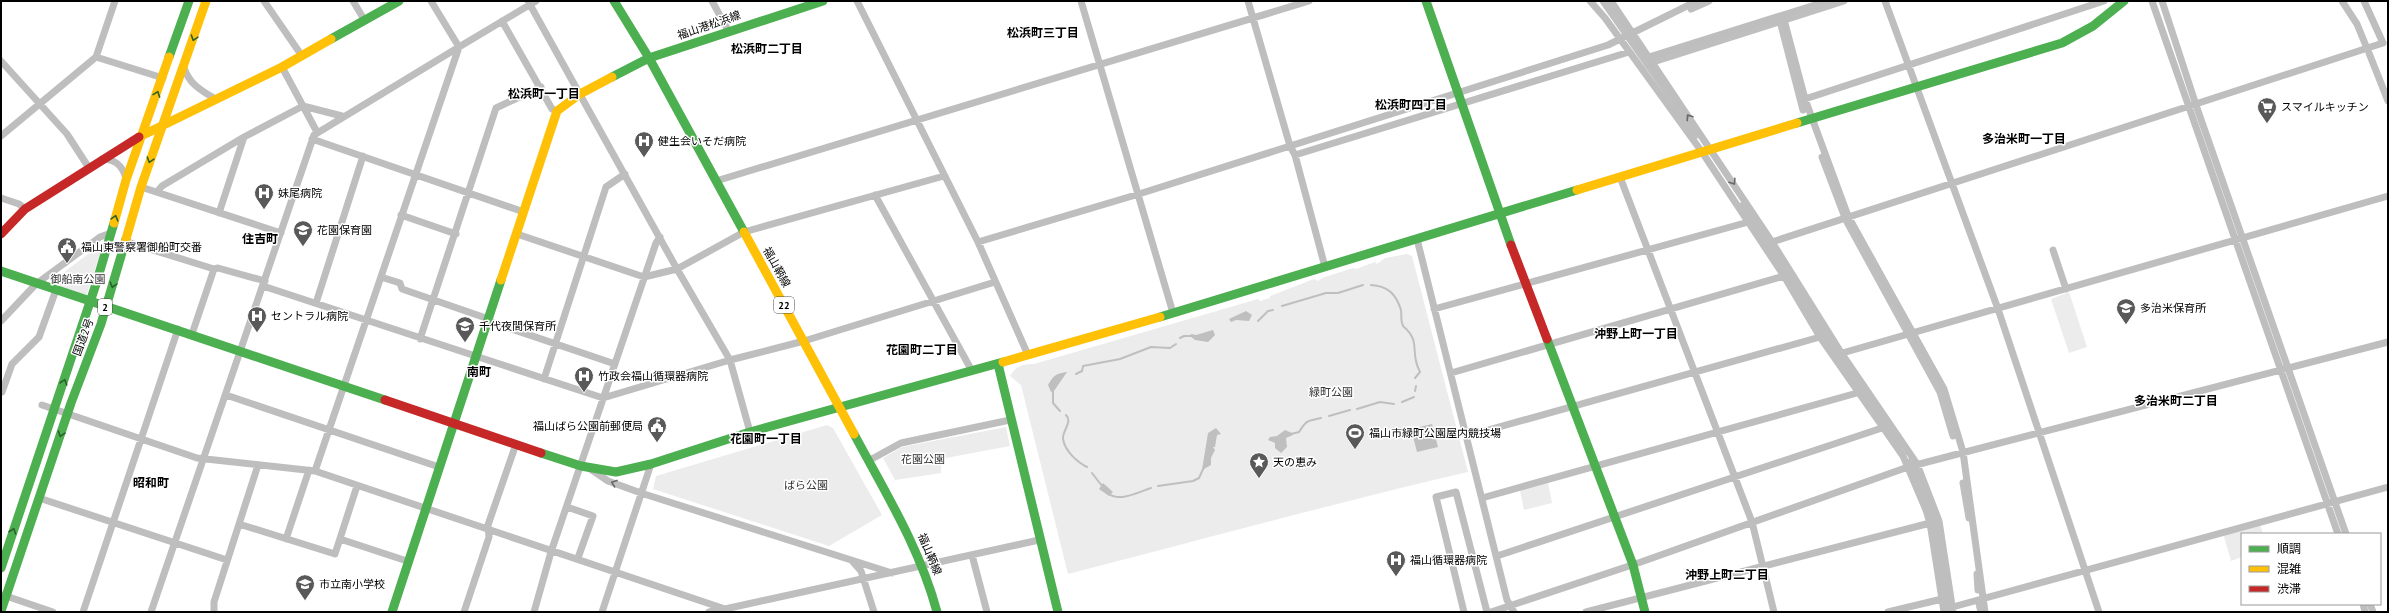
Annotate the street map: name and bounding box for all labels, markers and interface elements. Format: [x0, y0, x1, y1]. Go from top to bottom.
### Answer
street label: 福山港松浜線 [676, 8, 742, 42]
district label: 松浜町三丁目 [1007, 25, 1079, 40]
one-way arrow [190, 34, 199, 41]
district label: 松浜町二丁目 [731, 41, 803, 56]
district label: 松浜町一丁目 [508, 86, 580, 101]
one-way arrow [152, 91, 160, 98]
supermarket icon: スマイルキッチン [2256, 96, 2278, 124]
district label: 松浜町四丁目 [1375, 97, 1447, 112]
place label: スマイルキッチン [2281, 100, 2369, 114]
one-way arrow [1686, 114, 1694, 121]
hospital icon: 健生会いそだ病院 [633, 130, 655, 158]
district label: 多治米町一丁目 [1982, 131, 2066, 146]
place label: 健生会いそだ病院 [658, 134, 746, 148]
one-way arrow [146, 157, 155, 164]
one-way arrow [1728, 178, 1736, 185]
hospital icon: 妹尾病院 [253, 182, 275, 210]
place label: 妹尾病院 [278, 186, 322, 200]
one-way arrow [111, 214, 119, 221]
school or university icon: 花園保育園 [292, 219, 314, 247]
place label: 花園保育園 [317, 223, 372, 237]
district label: 住吉町 [242, 231, 278, 246]
public building icon: 福山東警察署御船町交番 [56, 236, 78, 264]
place label: 福山東警察署御船町交番 [81, 240, 202, 254]
street label: 福山鞆線 [760, 244, 794, 290]
park label: 御船南公園 [50, 272, 106, 286]
one-way arrow [109, 281, 118, 288]
road number: 22 [774, 297, 794, 313]
school or university icon: 多治米保育所 [2115, 297, 2137, 325]
road number: 2 [98, 299, 112, 315]
place label: 多治米保育所 [2140, 301, 2207, 315]
hospital icon: セントラル病院 [246, 305, 268, 333]
place label: セントラル病院 [271, 309, 348, 323]
school or university icon: 千代夜間保育所 [454, 315, 476, 343]
street label: 国道2号 [70, 316, 96, 358]
place label: 千代夜間保育所 [479, 319, 557, 333]
district label: 沖野上町一丁目 [1594, 326, 1678, 341]
district label: 花園町二丁目 [886, 342, 958, 357]
district label: 南町 [467, 364, 491, 379]
hospital icon: 竹政会福山循環器病院 [573, 365, 595, 393]
place label: 竹政会福山循環器病院 [598, 369, 708, 383]
one-way arrow [59, 378, 68, 385]
park label: 緑町公園 [1309, 385, 1353, 399]
district label: 多治米町二丁目 [2134, 393, 2218, 408]
public building icon: 福山ばら公園前郵便局 [646, 415, 668, 443]
place label: 福山ばら公園前郵便局 [533, 419, 643, 433]
sports icon: 福山市緑町公園屋内競技場 [1344, 422, 1366, 450]
place label: 福山市緑町公園屋内競技場 [1369, 426, 1501, 440]
one-way arrow [57, 430, 65, 437]
district label: 花園町一丁目 [730, 431, 802, 446]
place icon: 天の恵み [1248, 451, 1270, 479]
park label: 花園公園 [901, 452, 945, 466]
place label: 天の恵み [1273, 455, 1317, 469]
district label: 昭和町 [133, 475, 169, 490]
park label: ばら公園 [784, 478, 828, 492]
one-way arrow [610, 480, 617, 488]
one-way arrow [9, 528, 17, 535]
street label: 福山鞆線 [915, 531, 945, 577]
legend [2241, 533, 2381, 605]
text: 順調 [2277, 541, 2301, 556]
hospital icon: 福山循環器病院 [1385, 549, 1407, 577]
place label: 福山循環器病院 [1410, 553, 1487, 567]
text: 混雑 [2277, 561, 2301, 576]
district label: 沖野上町二丁目 [1685, 567, 1769, 582]
school or university icon: 市立南小学校 [294, 573, 316, 601]
place label: 市立南小学校 [319, 577, 385, 591]
text: 渋滞 [2277, 581, 2301, 596]

